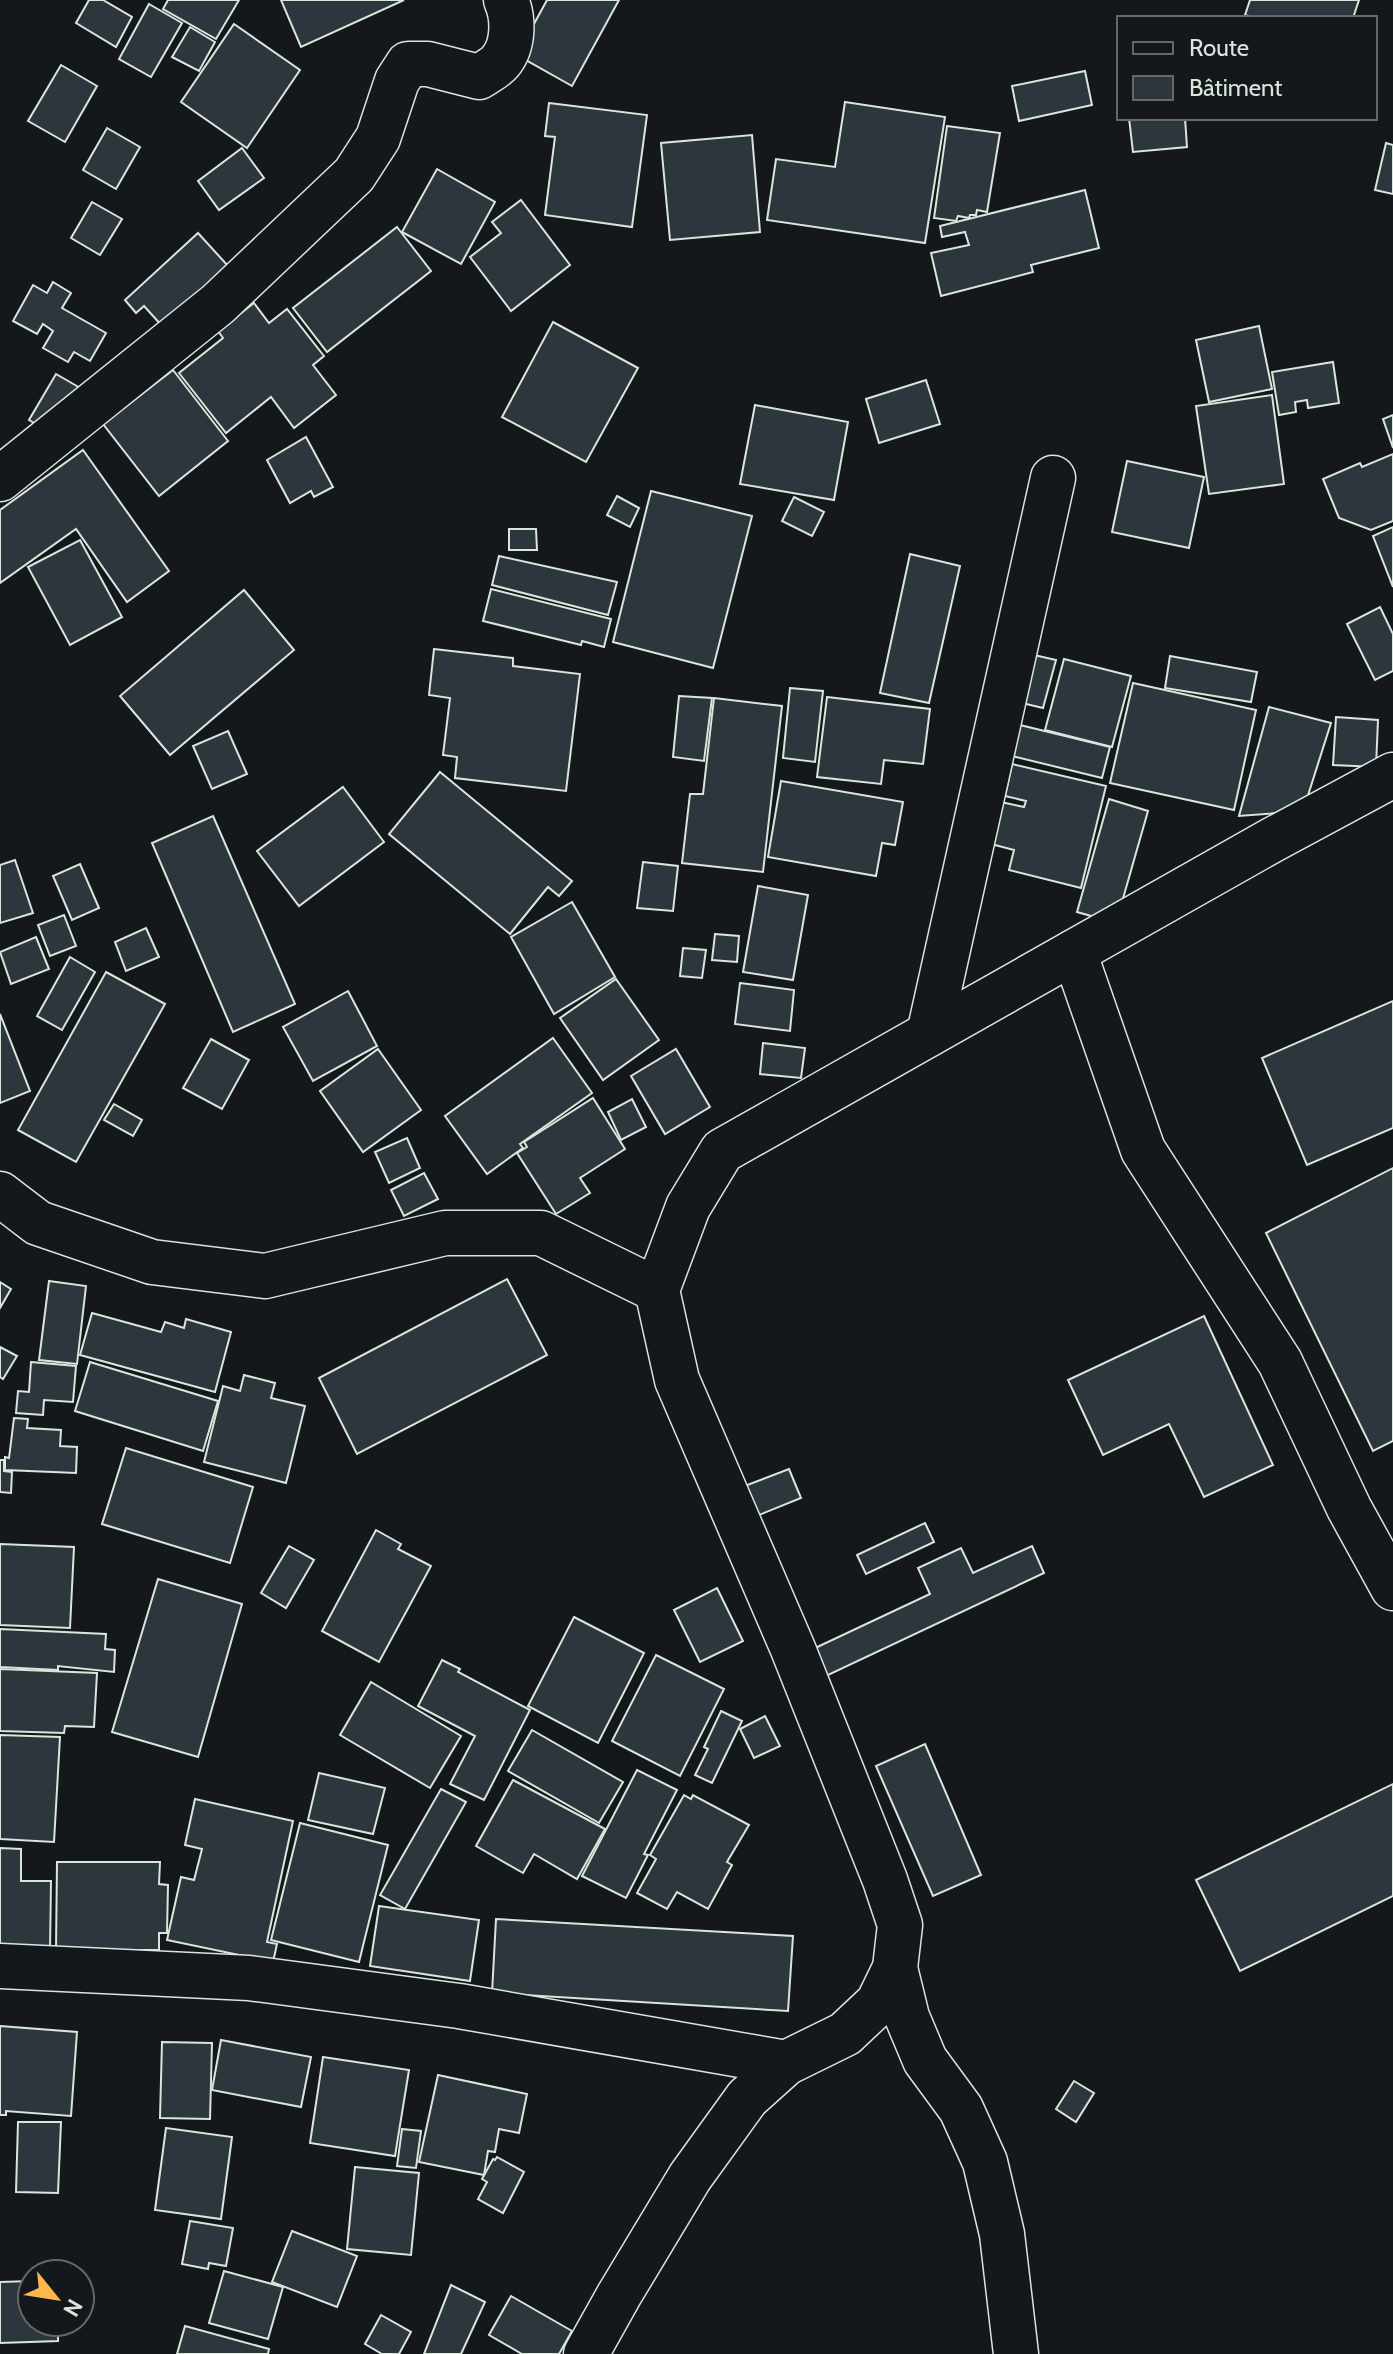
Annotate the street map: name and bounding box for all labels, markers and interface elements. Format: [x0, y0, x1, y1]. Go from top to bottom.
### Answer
legend [1117, 16, 1377, 120]
text: Route [1189, 33, 1249, 62]
text: Bâtiment [1189, 73, 1282, 102]
north arrow [16, 2258, 96, 2338]
text: N [57, 2294, 88, 2321]

